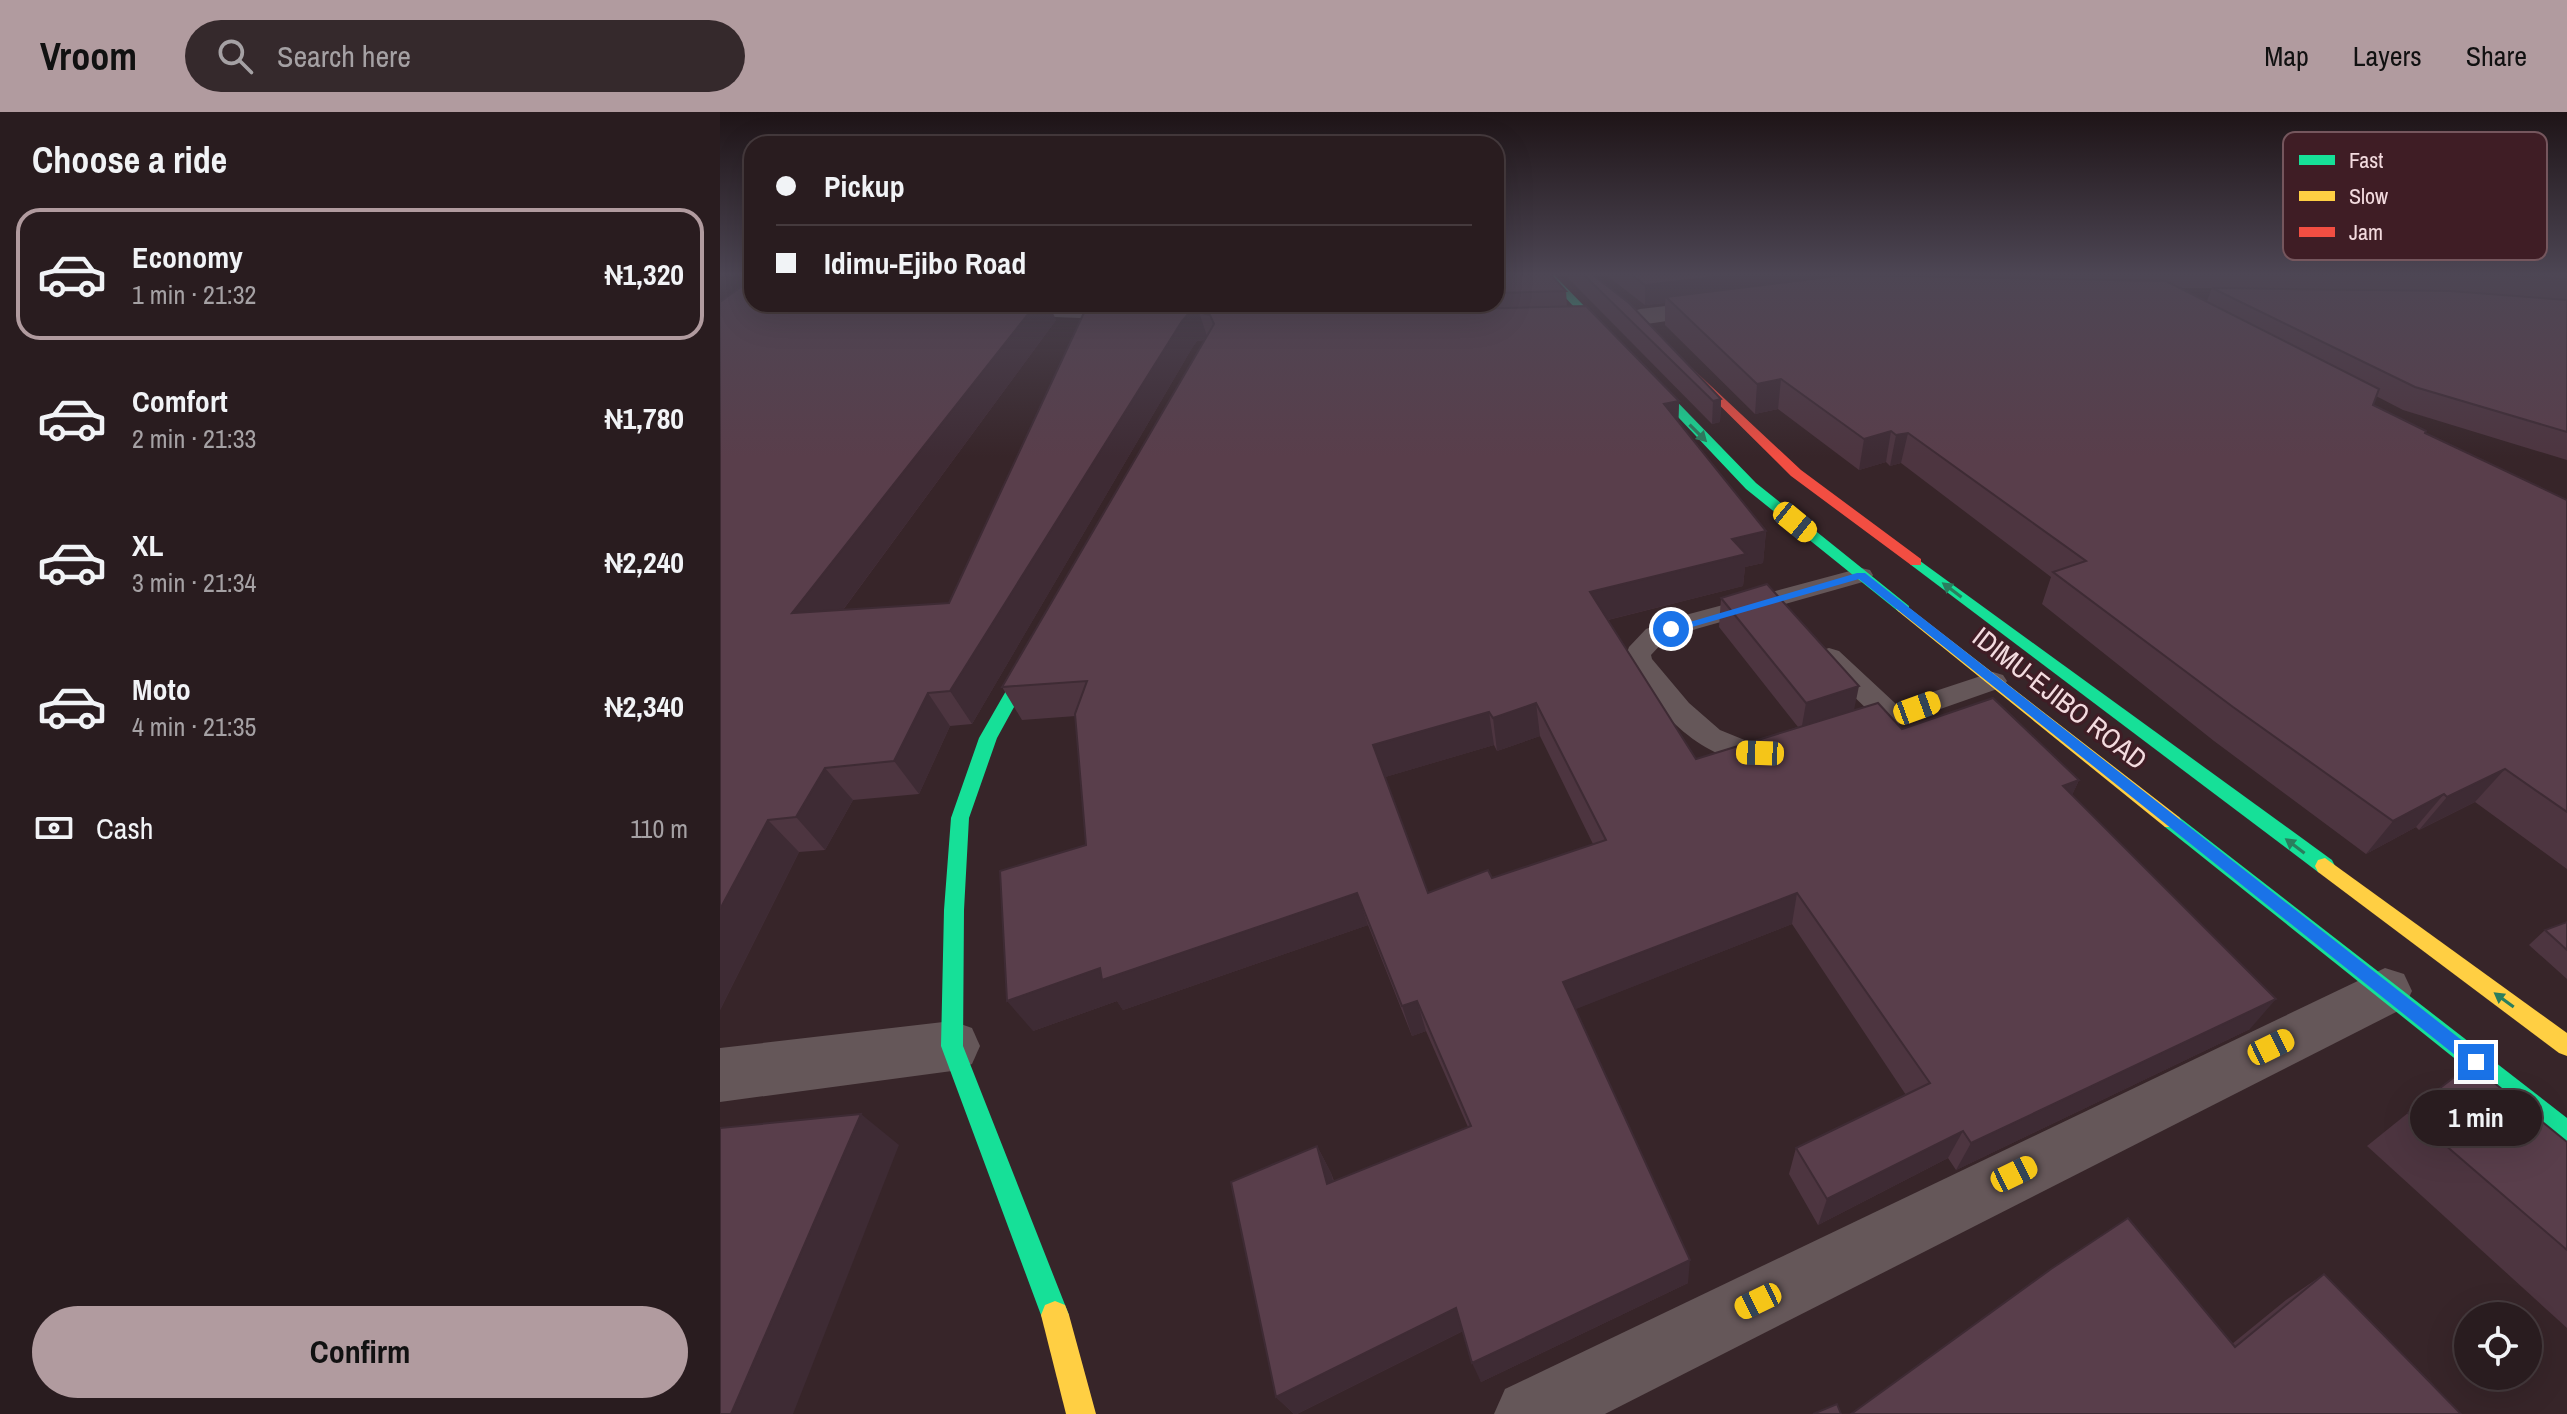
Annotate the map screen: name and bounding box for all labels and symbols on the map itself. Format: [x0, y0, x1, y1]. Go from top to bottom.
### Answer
legend [2283, 132, 2547, 260]
text: Fast [2349, 145, 2383, 175]
text: Slow [2349, 181, 2388, 211]
text: Jam [2349, 217, 2383, 247]
one-way arrow [1689, 423, 1707, 442]
car [1769, 498, 1821, 546]
one-way arrow [1941, 583, 1962, 599]
route start [1653, 611, 1689, 647]
street label: IDIMU-EJIBO ROAD [1965, 618, 2155, 778]
car [1890, 689, 1944, 727]
car [1736, 740, 1784, 766]
one-way arrow [2285, 838, 2305, 854]
one-way arrow [2493, 992, 2515, 1008]
car [2244, 1026, 2298, 1068]
route end [2458, 1044, 2494, 1080]
callout: 1 min [2410, 1090, 2542, 1146]
car [1987, 1153, 2041, 1195]
car [1731, 1280, 1785, 1322]

